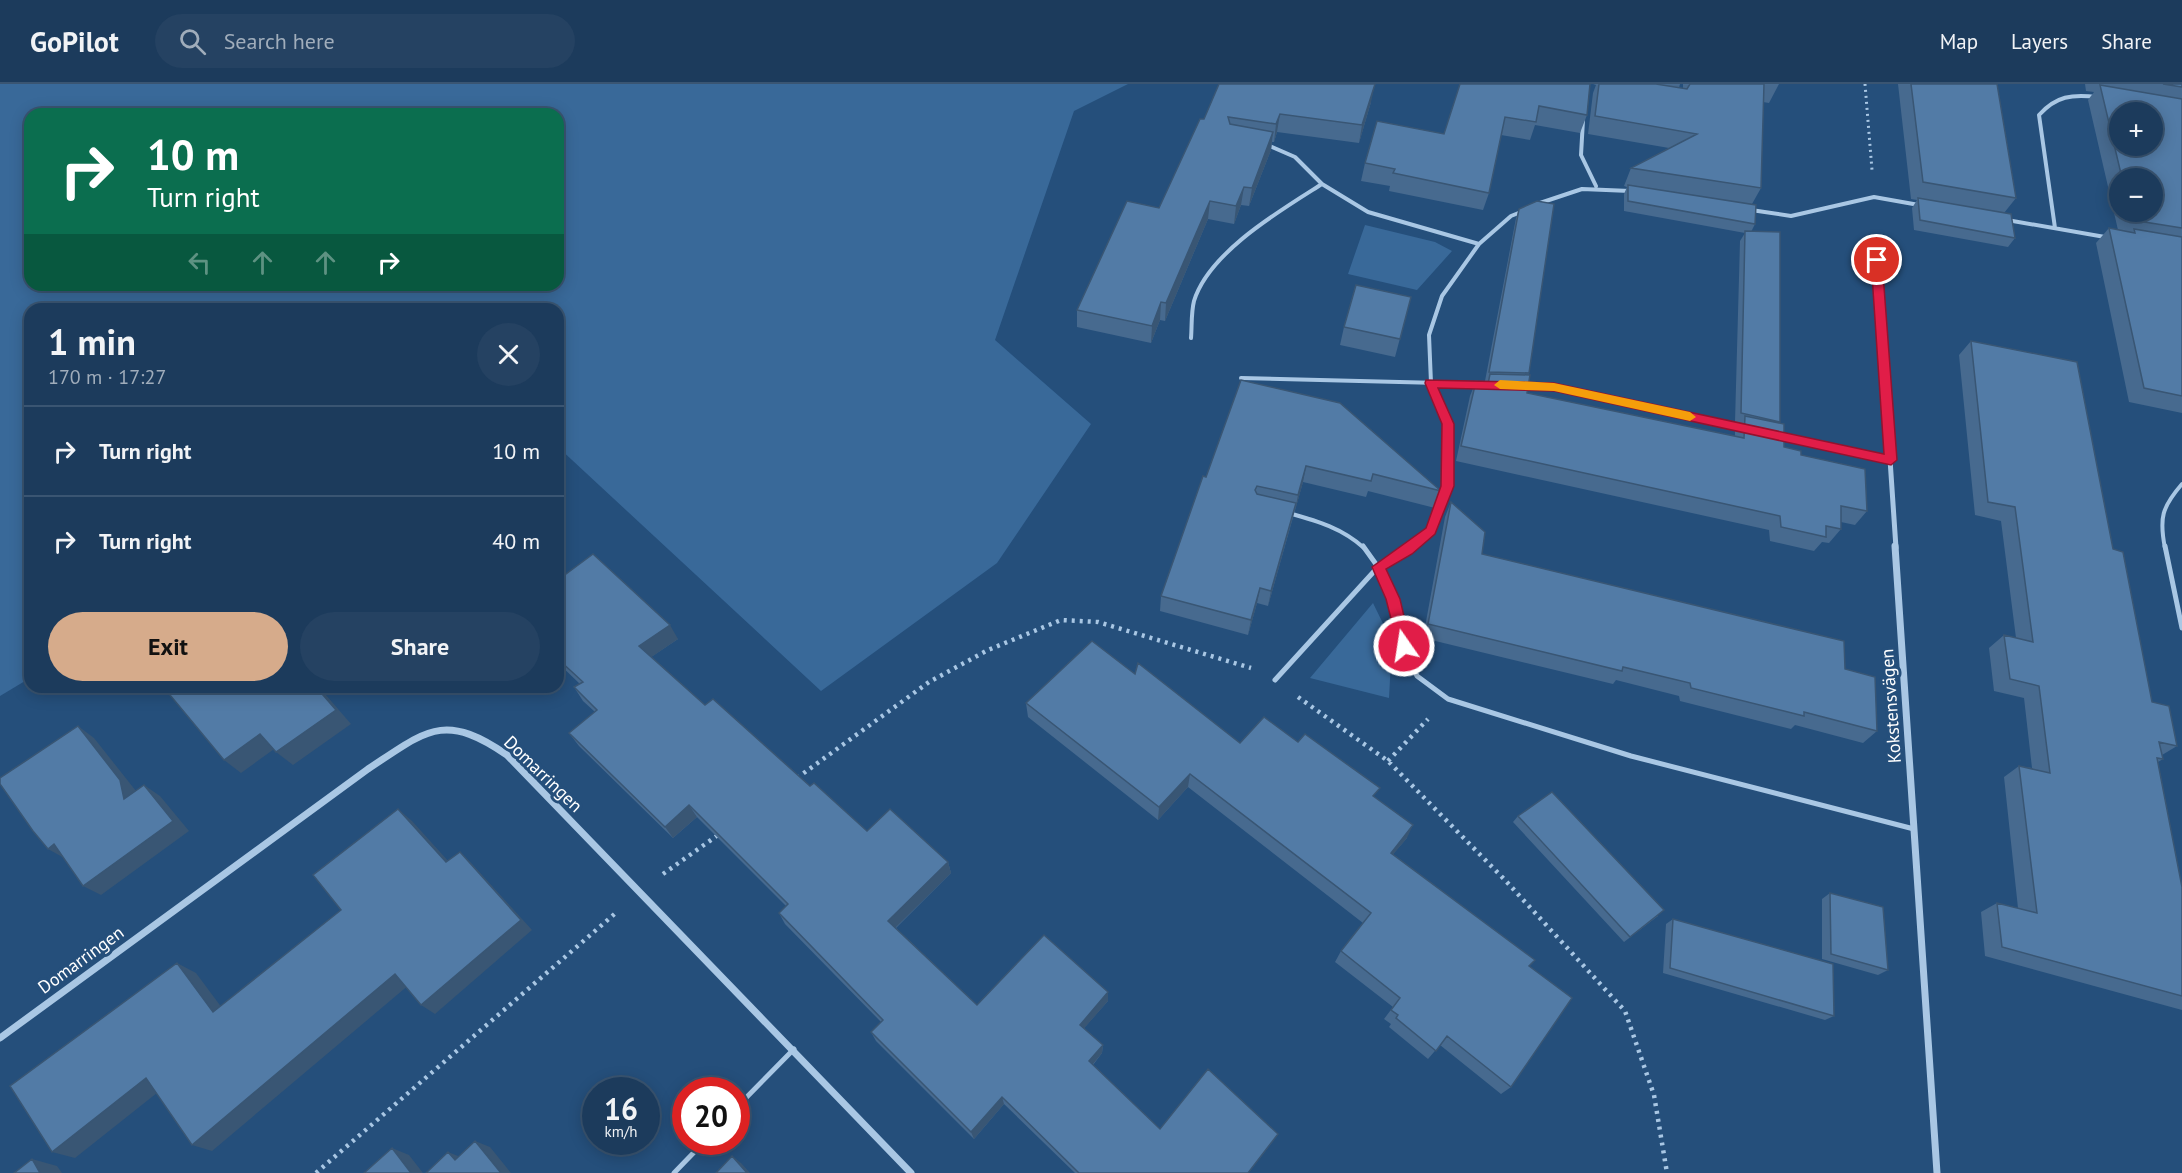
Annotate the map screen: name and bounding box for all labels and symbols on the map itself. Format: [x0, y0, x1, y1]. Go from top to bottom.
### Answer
pin [1851, 234, 1902, 285]
position arrow [1372, 614, 1436, 678]
street label: Kokstensvägen [1875, 648, 1906, 764]
street label: Domarringen [499, 730, 587, 817]
street label: Domarringen [33, 921, 128, 998]
speed limit sign: 20 [672, 1077, 750, 1155]

